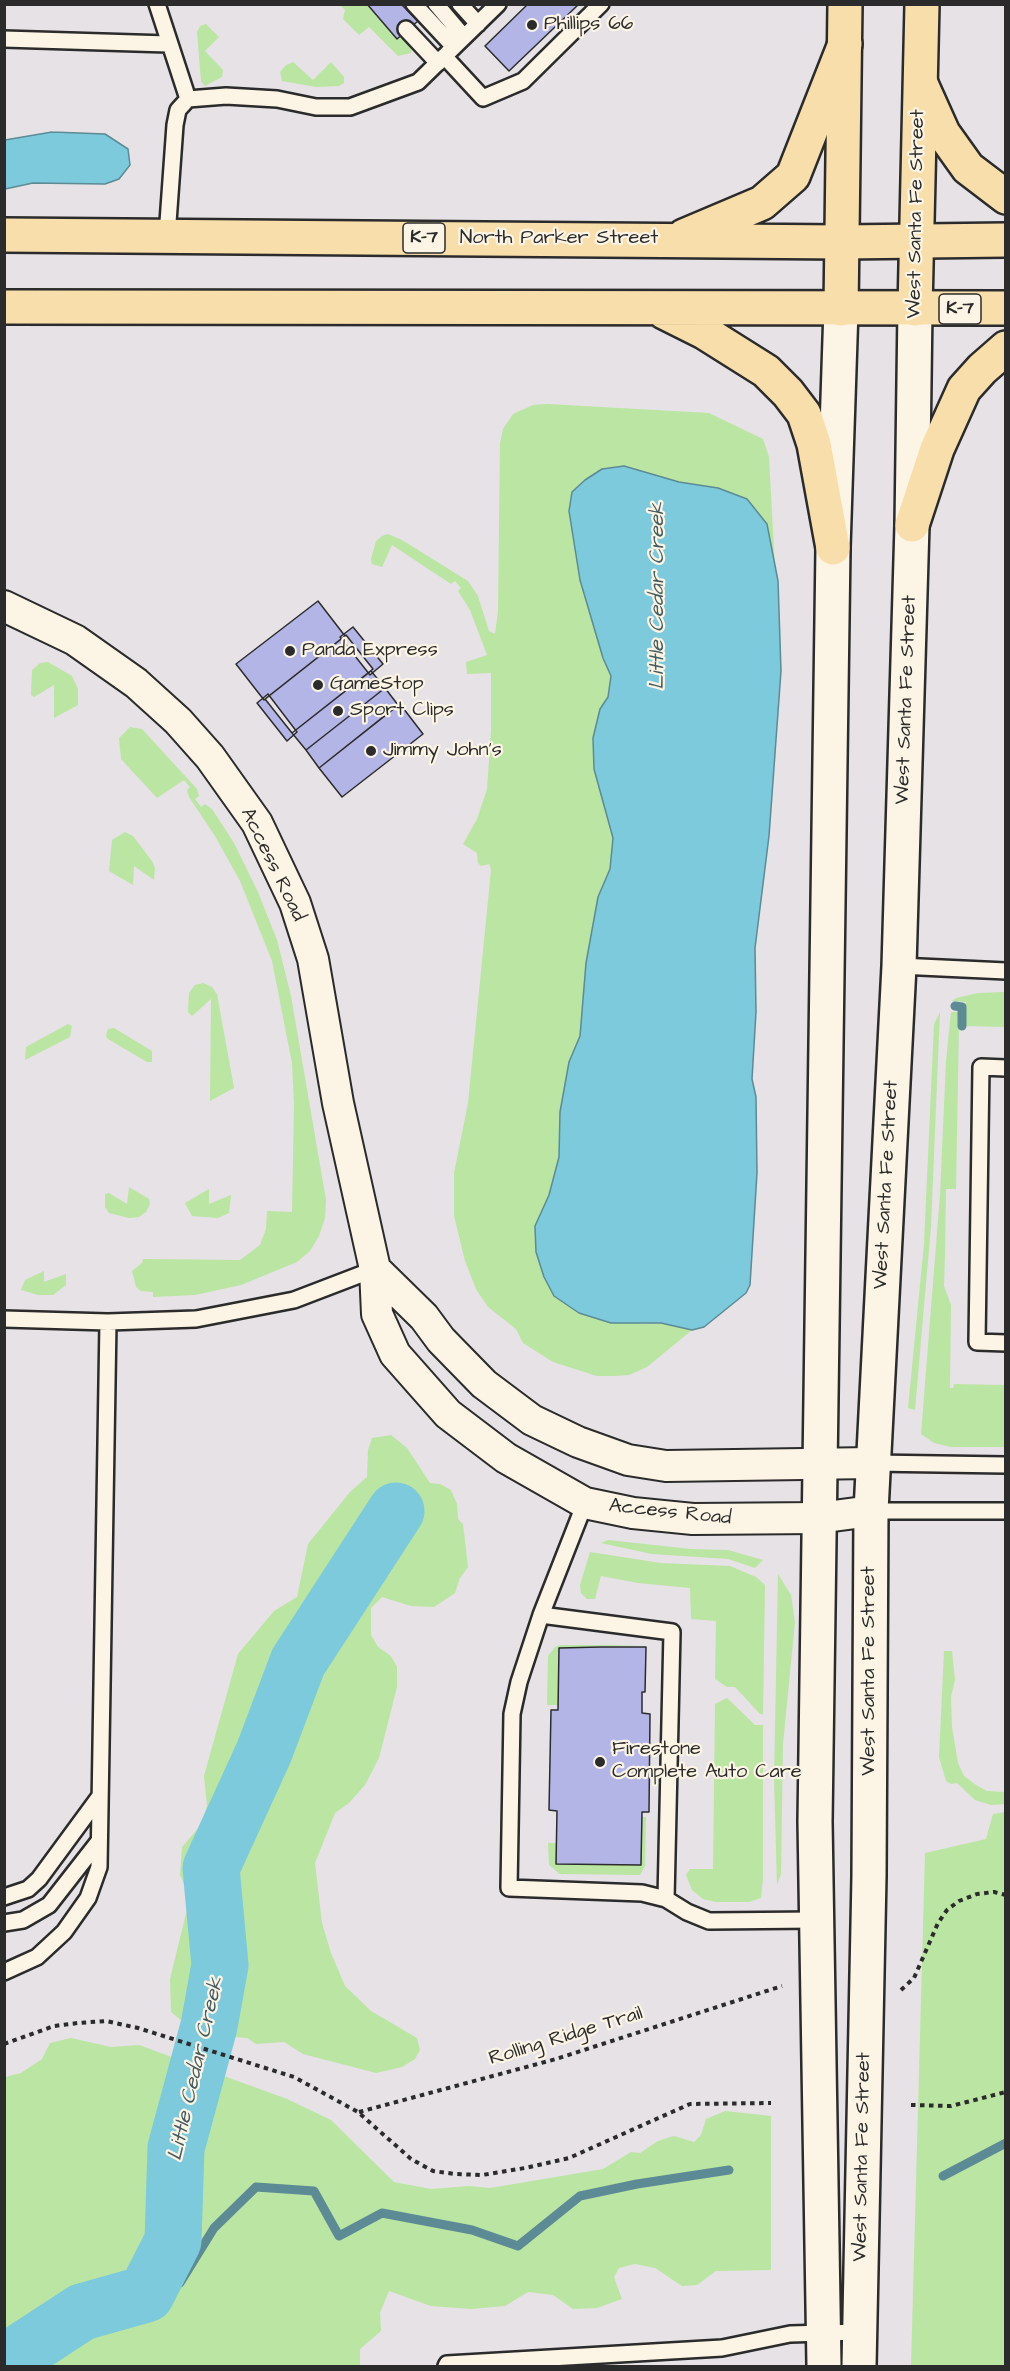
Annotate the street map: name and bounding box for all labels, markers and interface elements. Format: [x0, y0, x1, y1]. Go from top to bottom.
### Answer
place label: Phillips 66 [544, 13, 633, 37]
marker: Phillips 66 [525, 18, 539, 32]
street label: West Santa Fe Street [903, 109, 931, 319]
road number: K-7 [403, 223, 445, 253]
street label: North Parker Street [460, 227, 658, 251]
road number: K-7 [939, 294, 981, 324]
water label: Little Cedar Creek [646, 502, 672, 690]
street label: West Santa Fe Street [891, 595, 923, 805]
place label: Panda Express [302, 639, 438, 663]
marker: Panda Express [283, 644, 297, 658]
place label: GameStop [330, 673, 424, 697]
marker: GameStop [311, 678, 325, 692]
place label: Sport Clips [350, 699, 454, 723]
marker: Sport Clips [331, 704, 345, 718]
place label: Jimmy John's [383, 739, 502, 763]
marker: Jimmy John's [364, 744, 378, 758]
street label: Access Road [234, 804, 310, 926]
street label: West Santa Fe Street [870, 1080, 904, 1290]
street label: Access Road [608, 1495, 732, 1531]
street label: West Santa Fe Street [858, 1566, 882, 1776]
place label: Firestone Complete Auto Care [612, 1738, 801, 1785]
marker: Firestone Complete Auto Care [593, 1755, 607, 1769]
water label: Little Cedar Creek [164, 1975, 230, 2163]
street label: Rolling Ridge Trail [486, 2002, 646, 2072]
street label: West Santa Fe Street [849, 2052, 877, 2262]

